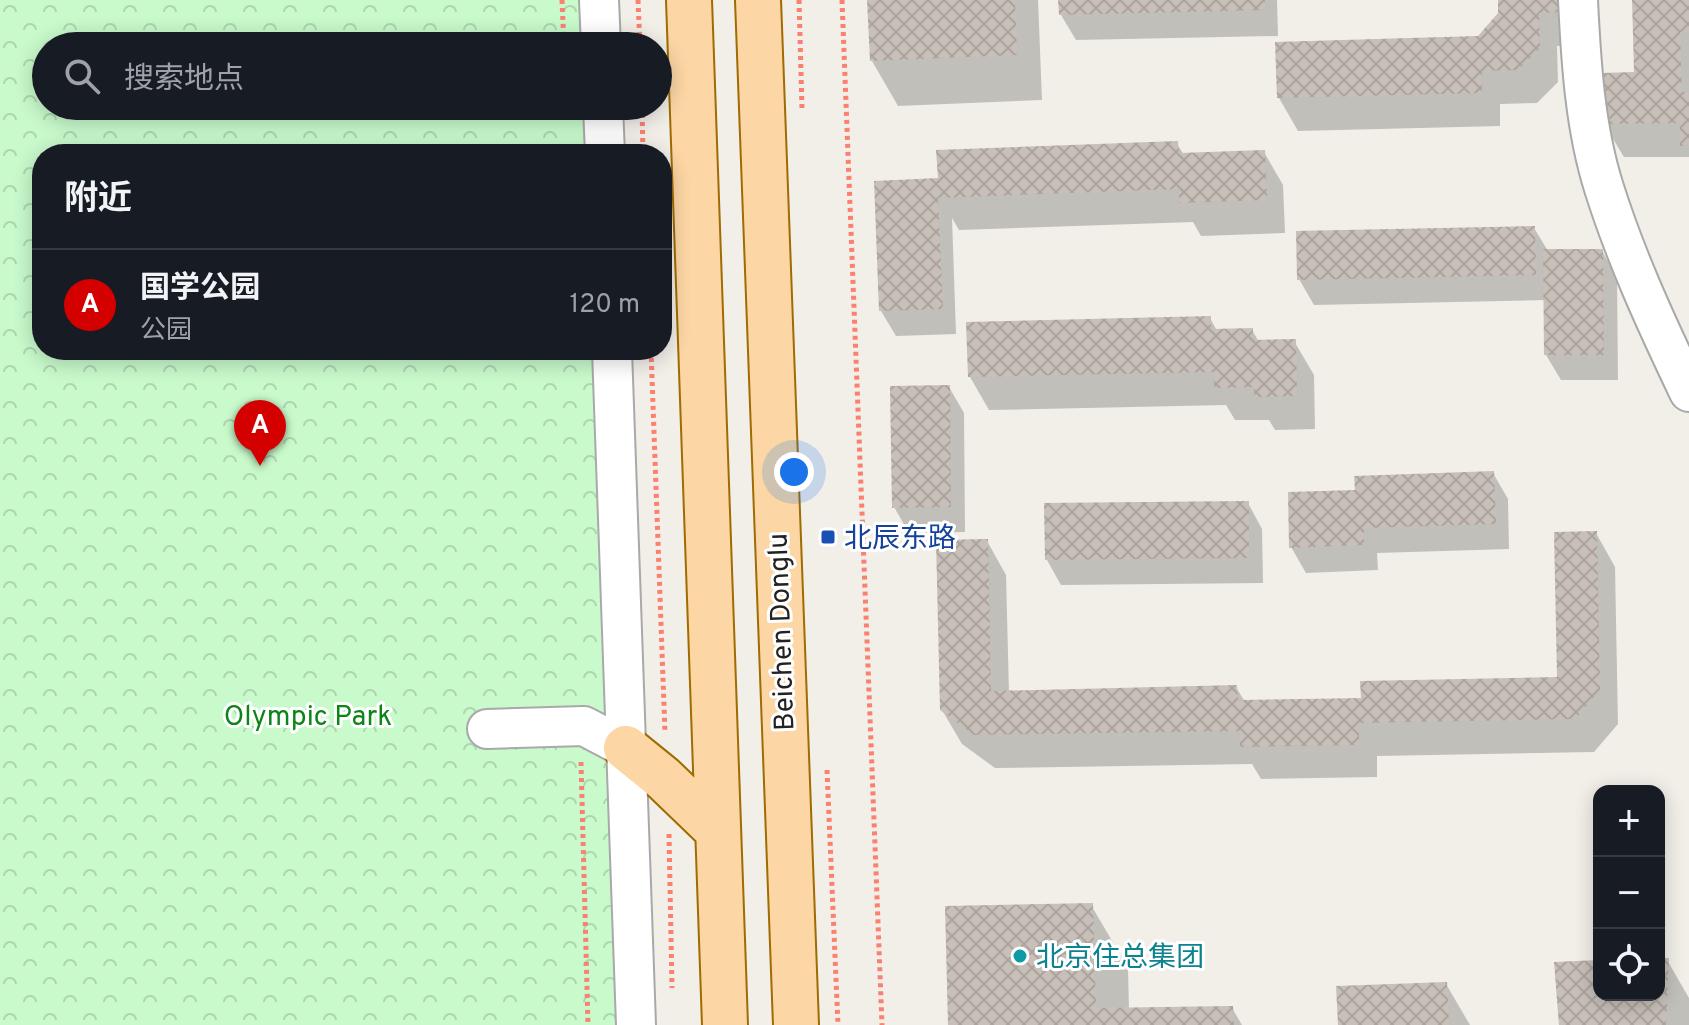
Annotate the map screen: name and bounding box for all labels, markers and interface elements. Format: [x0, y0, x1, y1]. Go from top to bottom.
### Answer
search box [32, 32, 672, 120]
icon: search [60, 54, 104, 98]
text: 搜索地点 [124, 62, 244, 99]
text: 附近 [64, 179, 132, 222]
text: 国学公园 [140, 271, 260, 308]
text: A [81, 289, 99, 322]
text: 120 m [570, 289, 640, 322]
text: 公园 [140, 315, 192, 348]
pin: A [234, 400, 286, 466]
your location [774, 452, 814, 492]
place label: 北辰东路 [844, 522, 956, 558]
marker: 北辰东路 [819, 528, 837, 546]
street label: Beichen Donglu [762, 532, 804, 731]
park label: Olympic Park [224, 700, 392, 736]
map controls [1593, 785, 1665, 1001]
button: + [1593, 785, 1665, 857]
button: − [1593, 857, 1665, 929]
button: locate [1593, 929, 1665, 1001]
place label: 北京住总集团 [1036, 941, 1204, 977]
marker: 北京住总集团 [1011, 947, 1029, 965]

